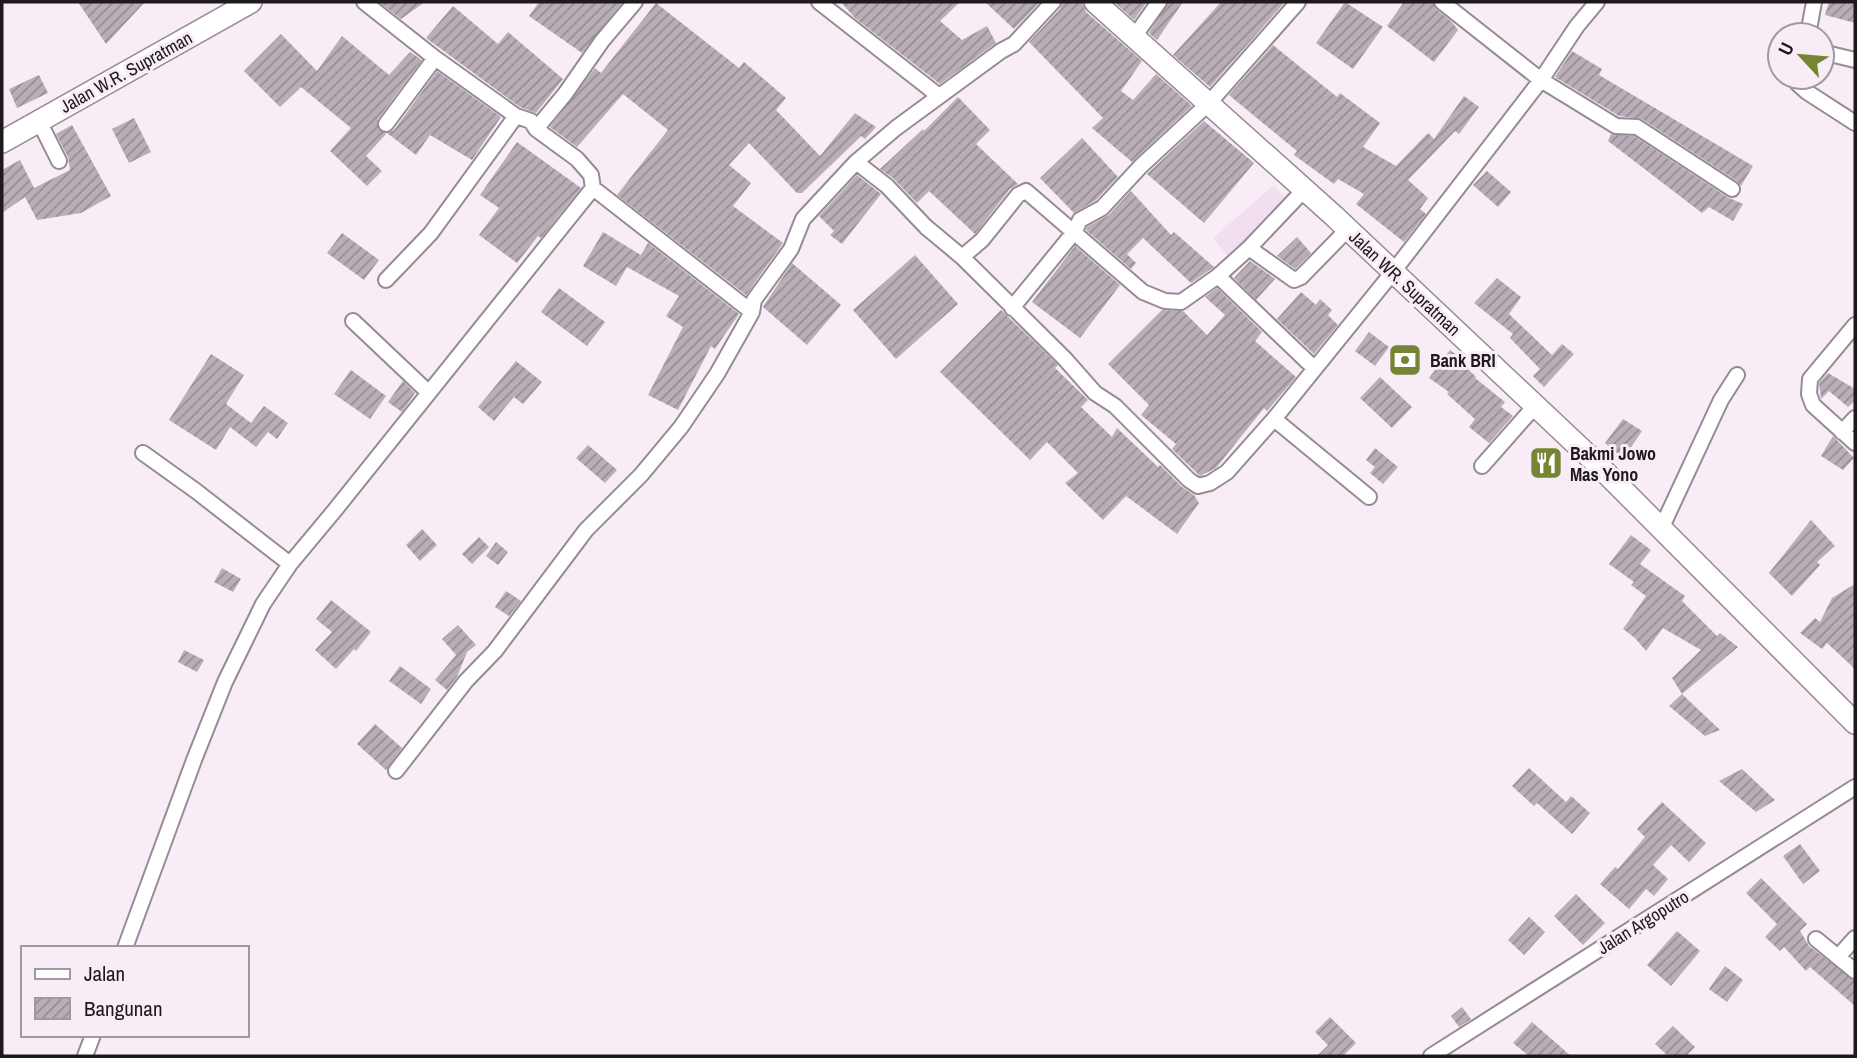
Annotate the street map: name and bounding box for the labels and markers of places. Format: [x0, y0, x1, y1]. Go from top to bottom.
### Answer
bank icon: Bank BRI [1386, 341, 1424, 379]
place label: Bank BRI [1430, 348, 1496, 373]
place label: Bakmi Jowo Mas Yono [1570, 441, 1656, 487]
restaurant icon: Bakmi Jowo Mas Yono [1527, 444, 1565, 482]

